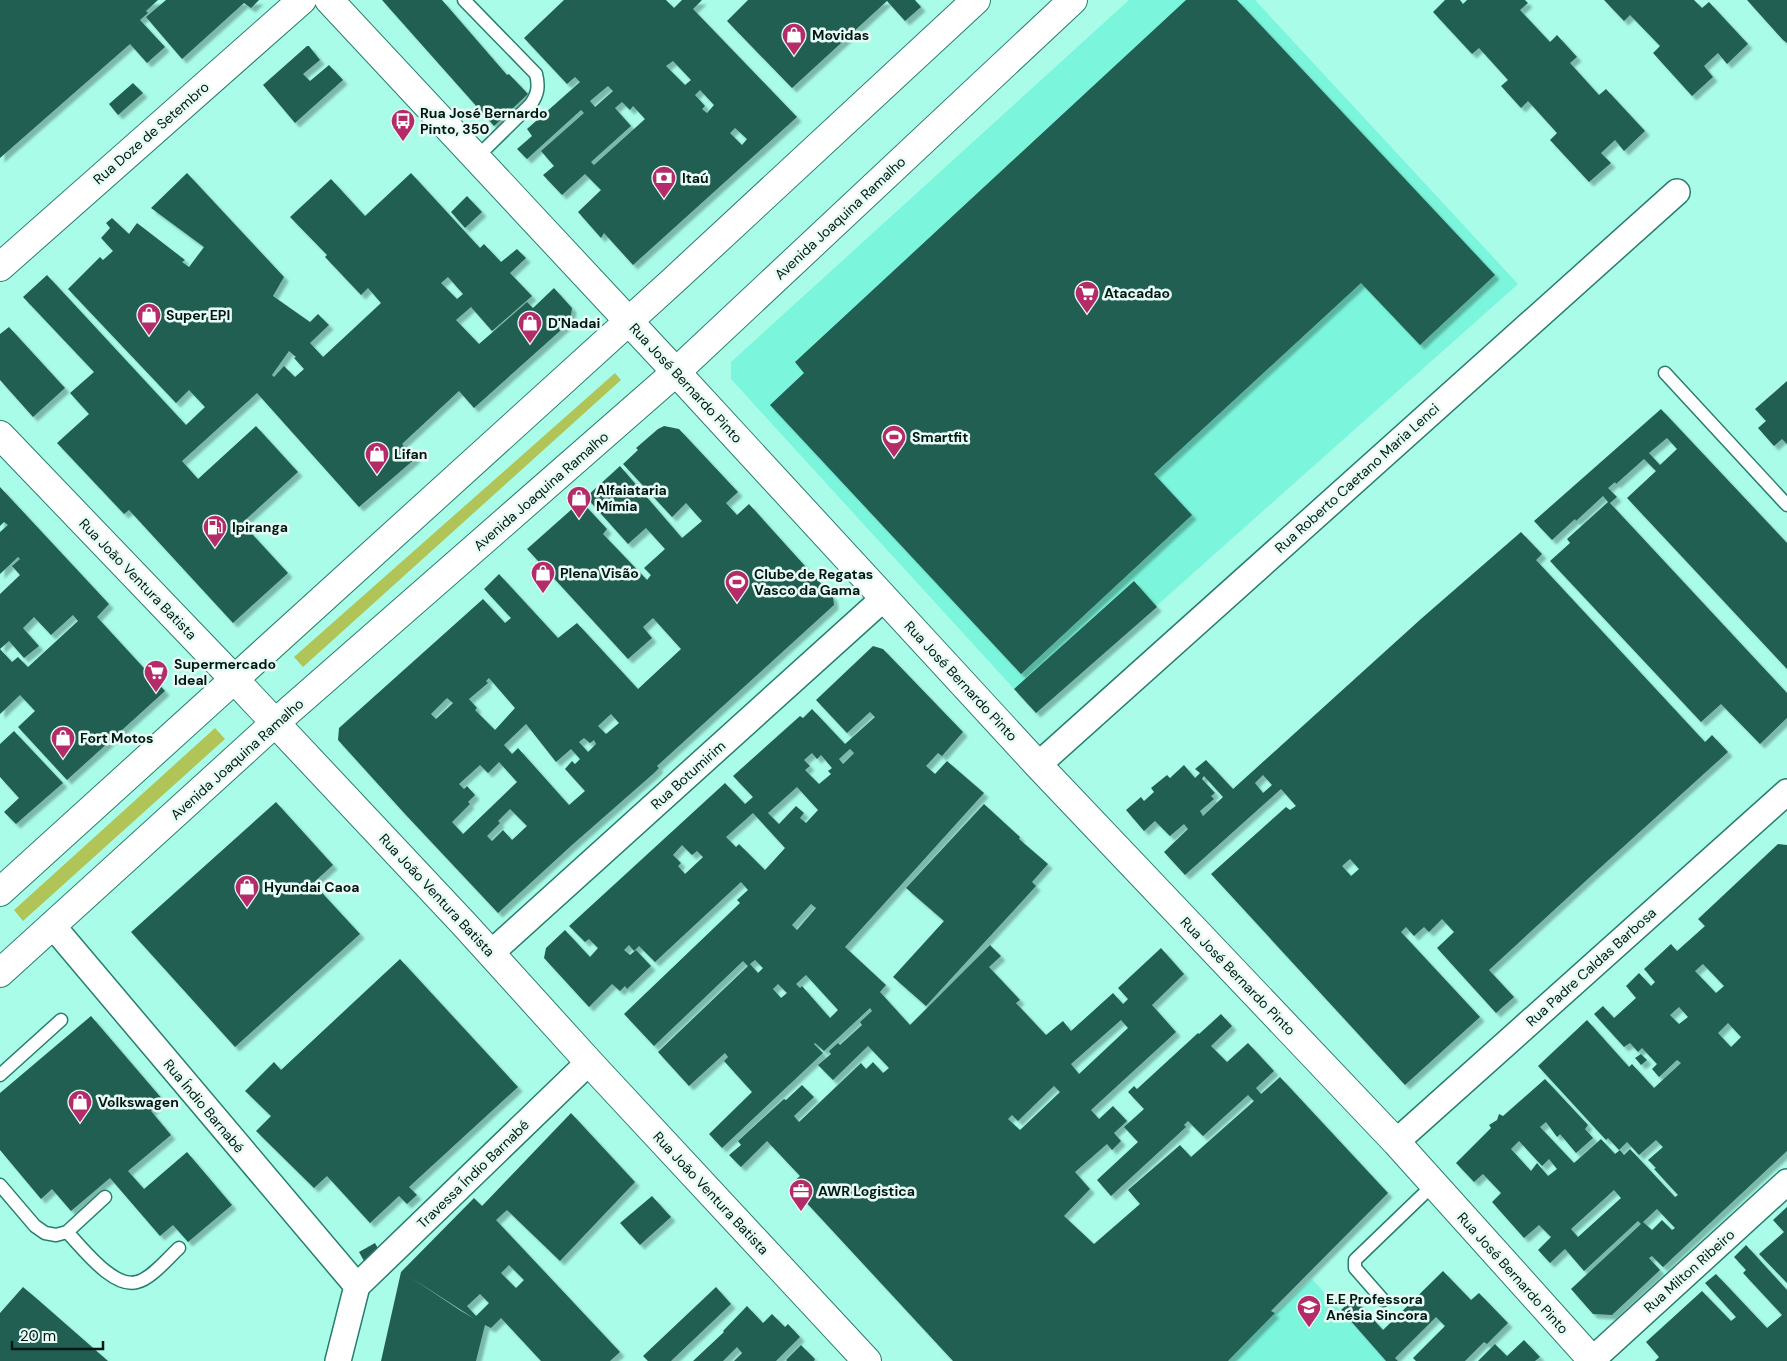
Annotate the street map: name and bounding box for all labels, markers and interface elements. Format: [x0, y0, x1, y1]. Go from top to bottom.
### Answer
shop icon: Movidas [781, 22, 807, 56]
place label: Movidas [812, 26, 869, 44]
street label: Rua Doze de Setembro [89, 78, 213, 188]
place label: Rua José Bernardo Pinto, 350 [420, 104, 548, 138]
bus stop icon: Rua José Bernardo Pinto, 350 [390, 108, 416, 142]
street label: Avenida Joaquina Ramalho [771, 152, 909, 284]
bank icon: Itaú [651, 165, 677, 199]
place label: Itaú [682, 169, 709, 187]
supermarket icon: Atacadao [1074, 280, 1100, 314]
place label: Atacadao [1104, 284, 1170, 302]
shop icon: Super EPI [136, 302, 162, 336]
place label: Super EPI [166, 306, 230, 324]
shop icon: D'Nadai [517, 310, 543, 344]
place label: D'Nadai [548, 314, 600, 332]
street label: Rua José Bernardo Pinto [626, 319, 746, 447]
street label: Rua Roberto Caetano Maria Lenci [1271, 399, 1443, 557]
sports icon: Smartfit [881, 424, 907, 458]
street label: Avenida Joaquina Ramalho [470, 428, 612, 554]
place label: Smartfit [912, 428, 968, 446]
shop icon: Lifan [364, 441, 390, 475]
place label: Lifan [394, 445, 427, 463]
place label: Alfaiataria Mímia [596, 481, 667, 515]
shop icon: Alfaiataria Mímia [566, 485, 592, 519]
fuel station icon: Ipiranga [202, 514, 228, 548]
street label: Rua João Ventura Batista [75, 515, 201, 643]
place label: Ipiranga [232, 518, 288, 536]
shop icon: Plena Visão [530, 560, 556, 594]
place label: Plena Visão [560, 564, 639, 582]
place label: Clube de Regatas Vasco da Gama [754, 565, 873, 599]
sports icon: Clube de Regatas Vasco da Gama [724, 569, 750, 603]
street label: Rua José Bernardo Pinto [901, 617, 1021, 745]
place label: Supermercado Ideal [174, 655, 276, 689]
supermarket icon: Supermercado Ideal [143, 659, 169, 693]
street label: Avenida Joaquina Ramalho [167, 694, 307, 824]
shop icon: Fort Motos [50, 725, 76, 759]
place label: Fort Motos [80, 729, 154, 747]
street label: Rua Botumirim [647, 737, 729, 813]
street label: Rua João Ventura Batista [375, 830, 499, 960]
shop icon: Hyundai Caoa [234, 874, 260, 908]
place label: Hyundai Caoa [264, 878, 360, 896]
street label: Rua Padre Caldas Barbosa [1522, 904, 1660, 1030]
street label: Rua José Bernardo Pinto [1177, 913, 1299, 1039]
street label: Rua Índio Barnabé [160, 1055, 248, 1157]
shop icon: Volkswagen [67, 1089, 93, 1123]
place label: Volkswagen [98, 1093, 179, 1111]
street label: Travessa Índio Barnabé [413, 1116, 533, 1232]
street label: Rua João Ventura Batista [649, 1128, 773, 1258]
office icon: AWR Logistica [788, 1178, 814, 1212]
place label: AWR Logistica [818, 1182, 915, 1200]
street label: Rua José Bernardo Pinto [1454, 1208, 1572, 1338]
street label: Rua Milton Ribeiro [1640, 1225, 1738, 1317]
place label: E.E Professora Anésia Sincora [1326, 1290, 1428, 1324]
school or university icon: E.E Professora Anésia Sincora [1296, 1294, 1322, 1328]
scale bar [12, 1318, 104, 1350]
text: 20 m [20, 1326, 56, 1346]

